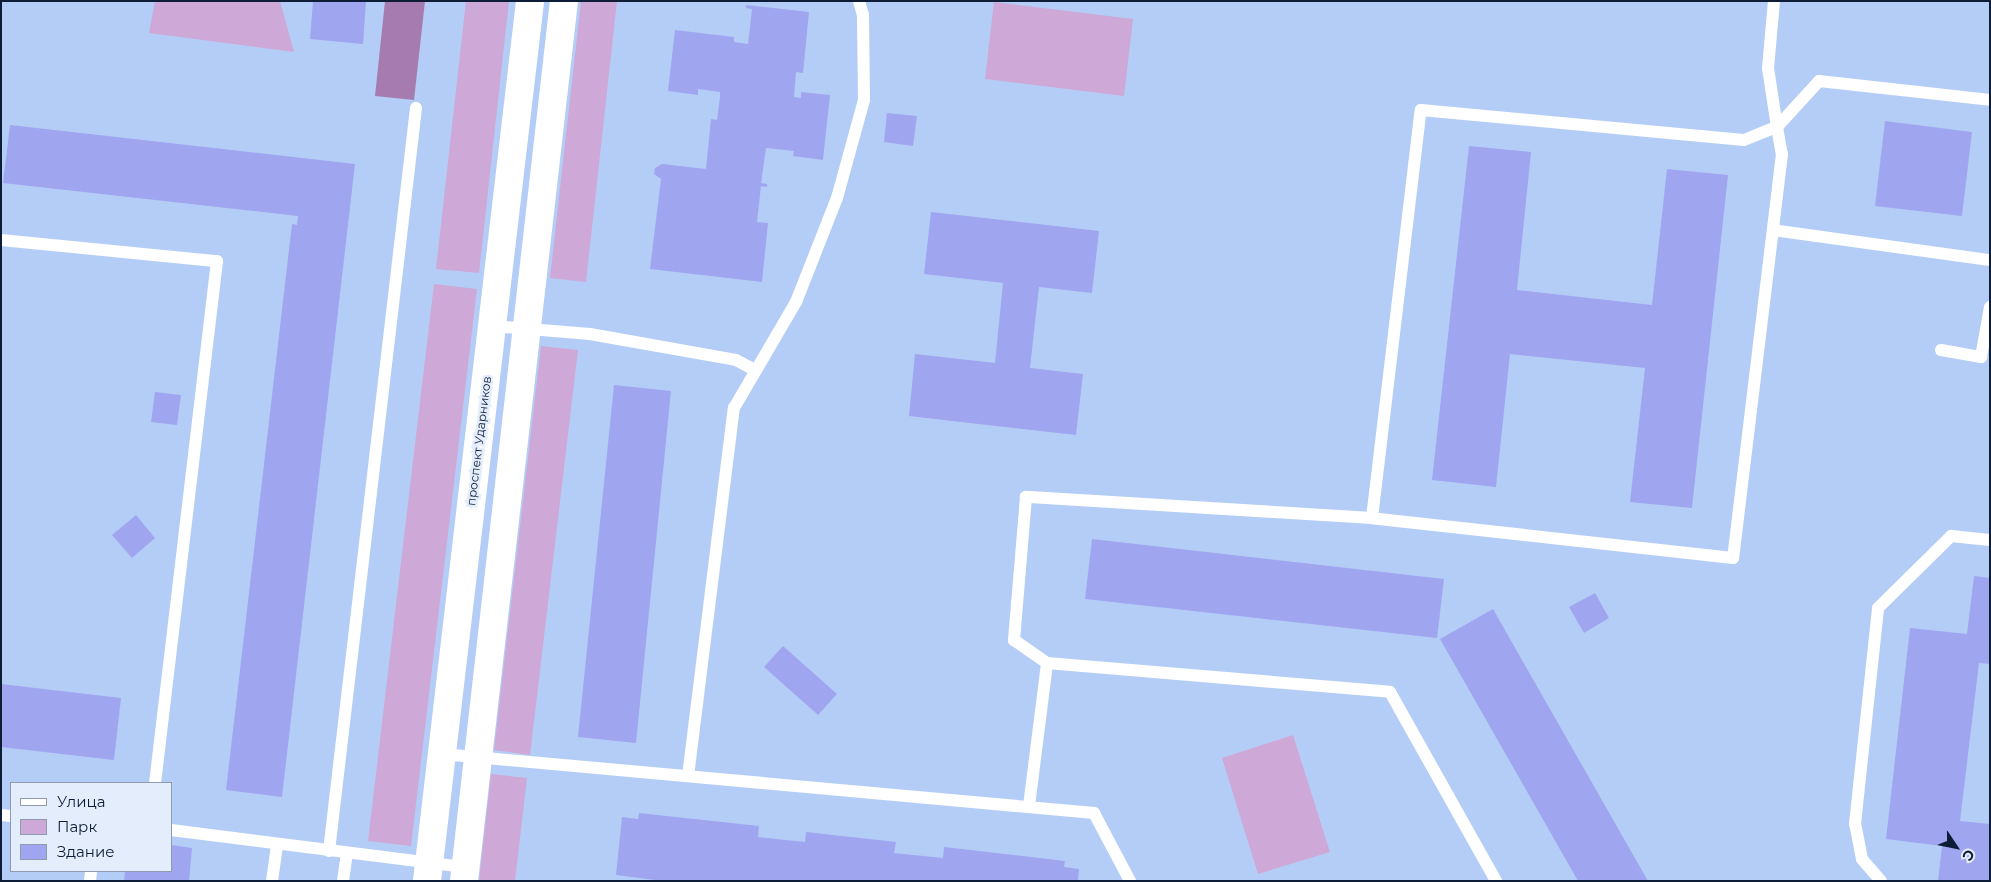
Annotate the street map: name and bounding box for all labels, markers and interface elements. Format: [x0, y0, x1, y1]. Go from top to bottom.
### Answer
street label: проспект Ударников [464, 375, 494, 507]
legend [10, 782, 172, 872]
text: Улица [57, 792, 105, 811]
text: Парк [57, 817, 97, 836]
north arrow [1931, 822, 1981, 872]
text: Здание [57, 842, 115, 861]
text: С [1958, 846, 1979, 865]

